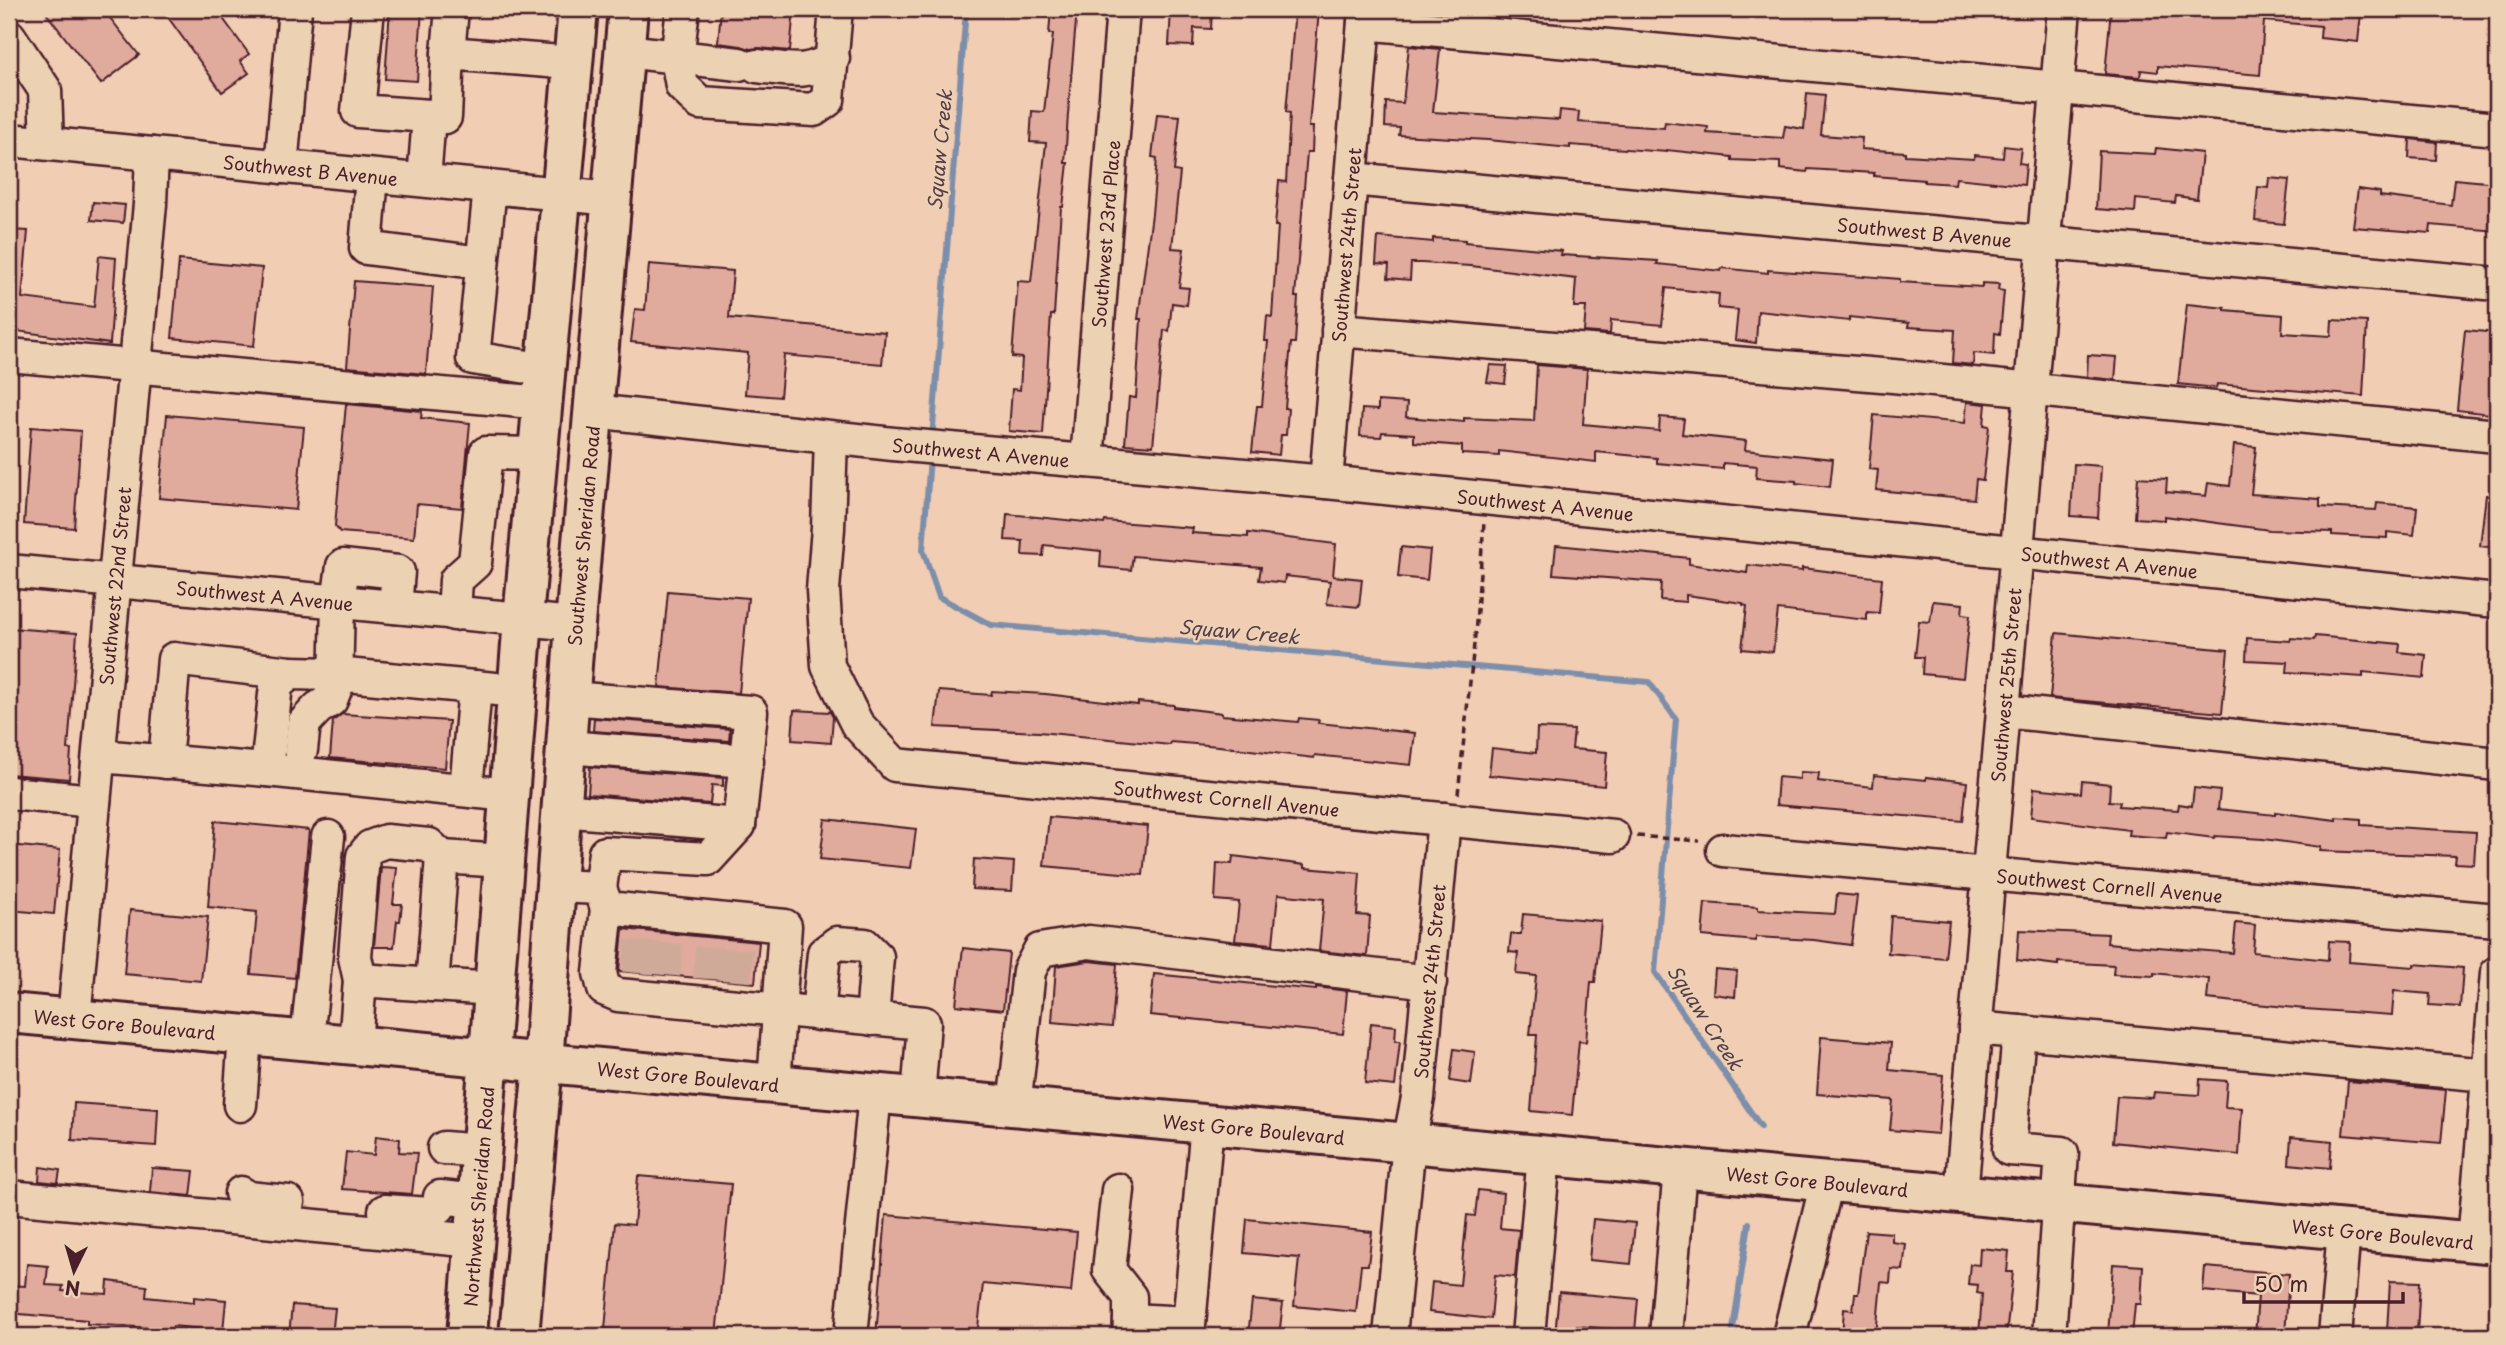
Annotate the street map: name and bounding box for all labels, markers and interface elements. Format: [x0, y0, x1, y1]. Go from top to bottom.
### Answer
water label: Squaw Creek [920, 87, 958, 211]
street label: Southwest 23rd Place [1084, 139, 1126, 329]
street label: Southwest 24th Street [1324, 146, 1367, 343]
street label: Southwest B Avenue [222, 148, 399, 191]
street label: Southwest B Avenue [1836, 210, 2013, 253]
street label: Southwest Sheridan Road [560, 424, 606, 647]
street label: Southwest A Avenue [891, 430, 1071, 473]
street label: Southwest A Avenue [1456, 482, 1635, 527]
street label: Southwest 22nd Street [92, 486, 137, 686]
street label: Southwest A Avenue [2020, 539, 2199, 584]
street label: Southwest A Avenue [175, 573, 355, 617]
street label: Southwest 25th Street [1983, 586, 2027, 783]
water label: Squaw Creek [1178, 612, 1302, 650]
street label: Southwest Cornell Avenue [1112, 773, 1340, 822]
street label: Southwest Cornell Avenue [1995, 861, 2224, 909]
street label: Southwest 24th Street [1406, 883, 1451, 1080]
water label: Squaw Creek [1661, 959, 1751, 1077]
street label: West Gore Boulevard [32, 1002, 217, 1046]
street label: West Gore Boulevard [596, 1054, 780, 1098]
street label: Northwest Sheridan Road [456, 1085, 500, 1308]
street label: West Gore Boulevard [1161, 1107, 1346, 1150]
street label: West Gore Boulevard [1725, 1159, 1910, 1203]
street label: West Gore Boulevard [2290, 1212, 2475, 1255]
north arrow [38, 1236, 108, 1306]
scale bar [2244, 1261, 2403, 1305]
text: 50 m [2254, 1267, 2308, 1299]
text: N [64, 1274, 81, 1304]

